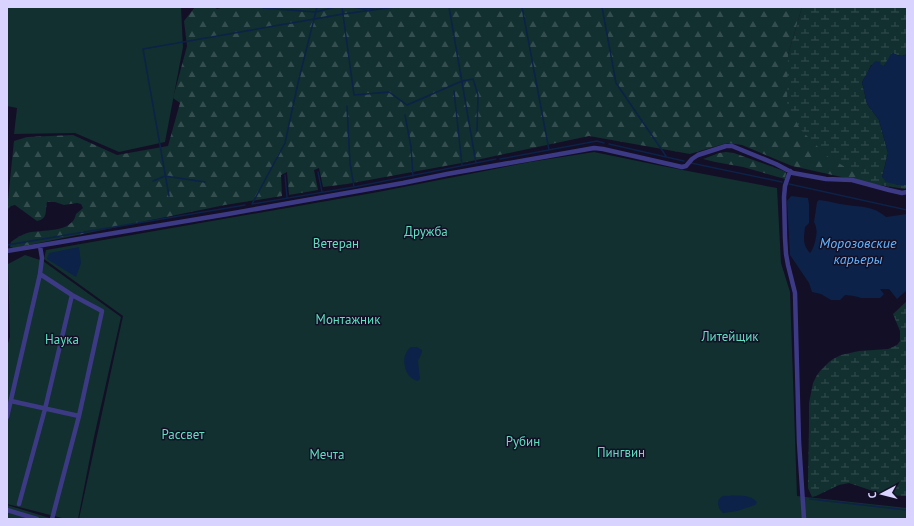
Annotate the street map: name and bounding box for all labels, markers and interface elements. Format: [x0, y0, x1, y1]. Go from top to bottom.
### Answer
park label: Дружба [404, 223, 448, 240]
water label: Морозовские карьеры [820, 234, 897, 268]
park label: Ветеран [313, 235, 359, 252]
park label: Монтажник [316, 311, 381, 328]
park label: Литейщик [701, 328, 759, 345]
park label: Наука [45, 331, 79, 348]
park label: Рассвет [162, 426, 205, 443]
park label: Рубин [506, 433, 540, 450]
park label: Пингвин [597, 444, 645, 461]
park label: Мечта [310, 446, 344, 463]
north arrow [862, 474, 902, 514]
text: С [865, 491, 879, 499]

